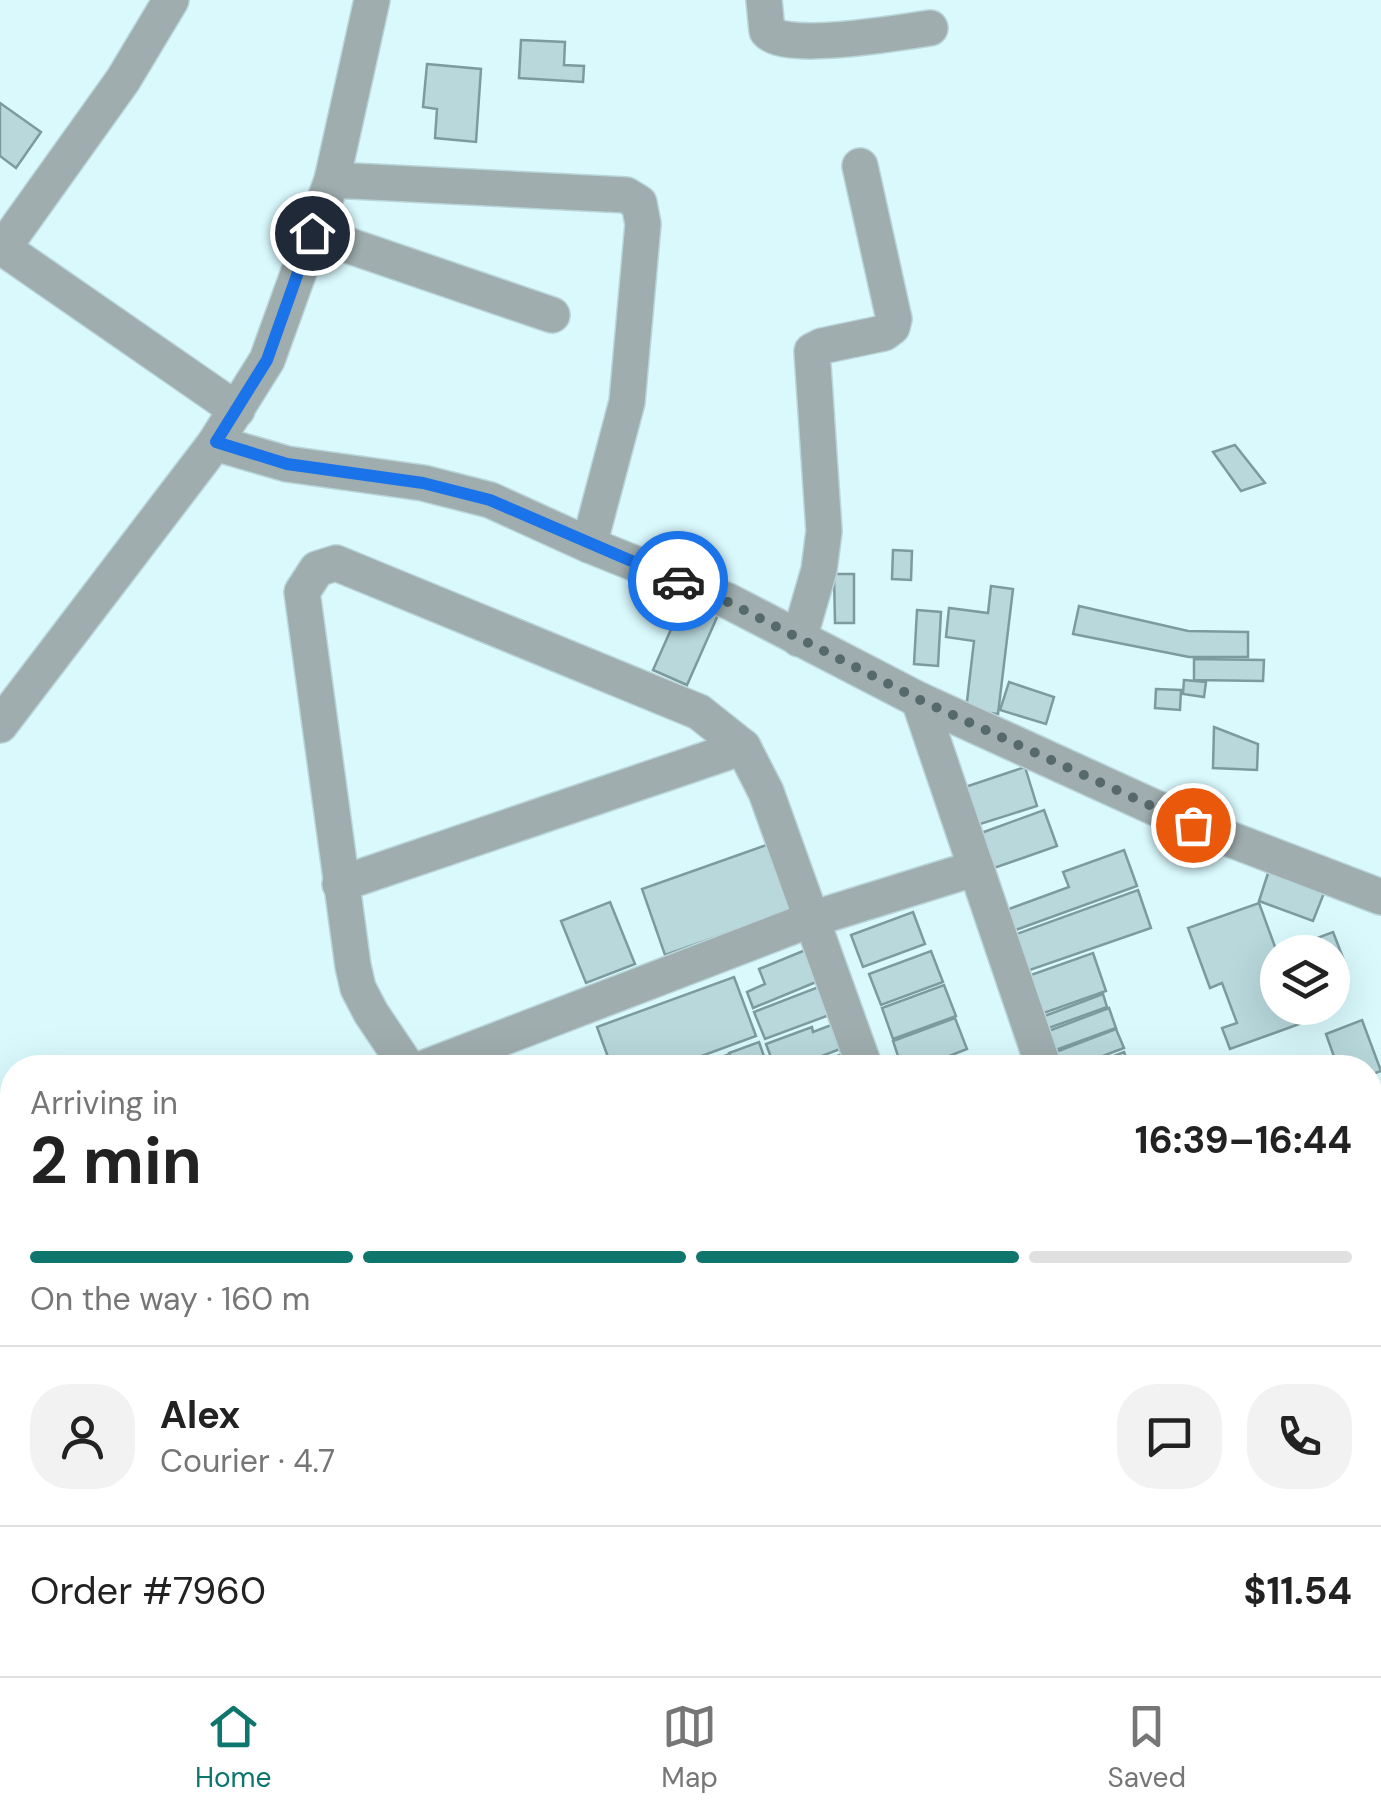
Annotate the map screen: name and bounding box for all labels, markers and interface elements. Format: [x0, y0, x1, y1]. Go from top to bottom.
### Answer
pin [270, 191, 355, 276]
icon: home [285, 206, 340, 261]
courier [628, 531, 728, 631]
icon: car [651, 554, 706, 609]
pin [1151, 783, 1236, 868]
icon: bag [1166, 798, 1221, 853]
map controls [1260, 935, 1350, 1025]
button: layers [1260, 935, 1350, 1025]
text: Arriving in [30, 1082, 178, 1124]
text: 16:39–16:44 [1135, 1115, 1352, 1165]
text: 2 min [30, 1119, 202, 1203]
text: On the way · 160 m [30, 1278, 310, 1320]
button: person [30, 1384, 135, 1489]
button: chat [1117, 1384, 1222, 1489]
button: phone [1247, 1384, 1352, 1489]
text: Alex [160, 1390, 240, 1440]
text: Courier · 4.7 [160, 1440, 335, 1482]
text: Order #7960 [30, 1566, 266, 1616]
text: $11.54 [1243, 1566, 1352, 1616]
tab: Home [195, 1699, 271, 1796]
tab: Map [661, 1699, 718, 1796]
tab: Saved [1108, 1699, 1186, 1796]

